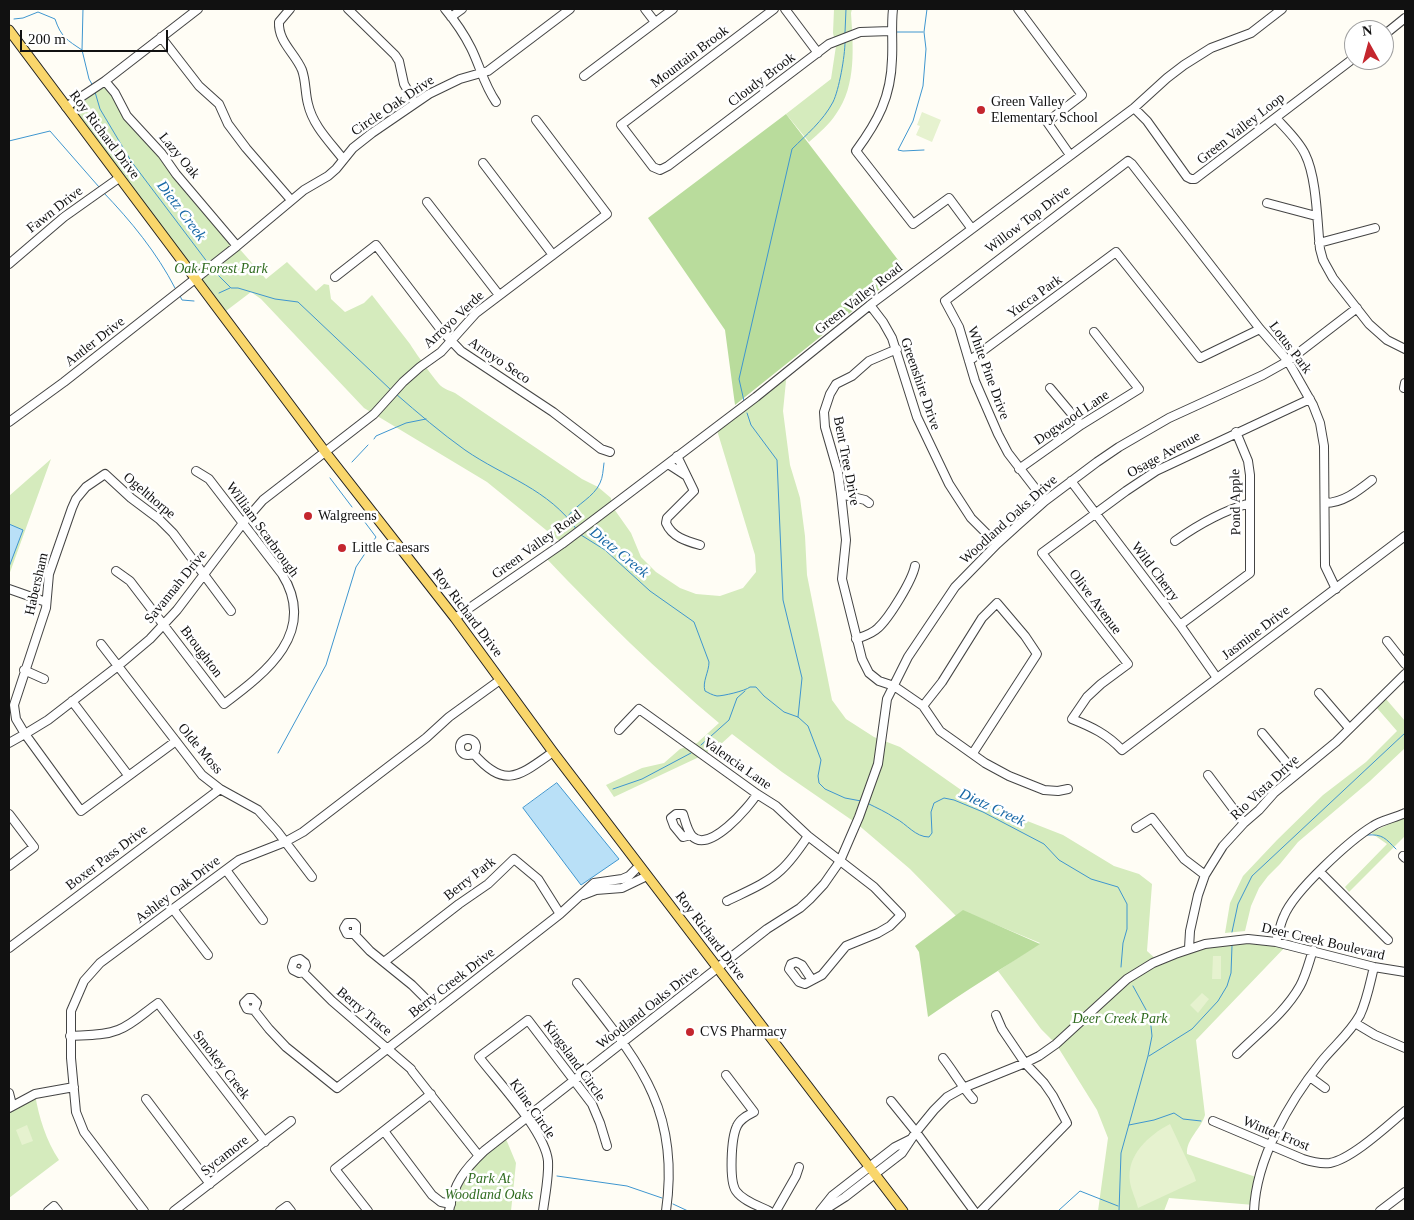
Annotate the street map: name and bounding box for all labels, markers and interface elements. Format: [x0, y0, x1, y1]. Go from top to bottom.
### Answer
scale bar [22, 20, 170, 52]
north arrow [1344, 20, 1394, 70]
street label: Mountain Brook [648, 22, 732, 92]
text: N [1361, 23, 1373, 39]
text: 200 m [28, 31, 66, 47]
street label: Cloudy Brook [725, 49, 799, 111]
street label: Circle Oak Drive [348, 72, 438, 140]
street label: Roy Richard Drive [65, 87, 143, 183]
street label: Green Valley Loop [1194, 90, 1288, 168]
place label: Green Valley Elementary School [991, 94, 1098, 126]
marker: Green Valley Elementary School [975, 104, 987, 116]
street label: Lazy Oak [155, 130, 203, 182]
water label: Dietz Creek [153, 177, 209, 245]
street label: Fawn Drive [24, 183, 86, 237]
street label: Willow Top Drive [982, 183, 1074, 257]
street label: Green Valley Road [812, 260, 906, 338]
park label: Oak Forest Park [174, 261, 268, 277]
street label: Yucca Park [1004, 272, 1066, 322]
street label: Arroyo Verde [420, 288, 488, 352]
street label: Antler Drive [62, 313, 128, 371]
street label: Lotus Park [1265, 319, 1315, 377]
street label: White Pine Drive [963, 324, 1013, 422]
street label: Arroyo Seco [465, 334, 533, 388]
street label: Greenshire Drive [896, 336, 944, 432]
street label: Dogwood Lane [1031, 387, 1113, 449]
street label: Bent Tree Drive [829, 415, 863, 507]
street label: Osage Avenue [1125, 428, 1203, 482]
street label: Ogelthorpe [119, 469, 179, 523]
street label: Pond Apple [1227, 469, 1245, 535]
street label: Woodland Oaks Drive [957, 472, 1061, 568]
street label: William Scarbrough [222, 479, 302, 581]
street label: Green Valley Road [489, 507, 585, 583]
place label: Walgreens [318, 508, 377, 524]
marker: Walgreens [302, 510, 314, 522]
water label: Dietz Creek [586, 524, 652, 582]
street label: Wild Cherry [1127, 539, 1183, 605]
place label: Little Caesars [352, 540, 429, 556]
marker: Little Caesars [336, 542, 348, 554]
street label: Savannah Drive [141, 547, 211, 627]
street label: Habersham [22, 551, 52, 617]
street label: Roy Richard Drive [428, 565, 506, 661]
street label: Olive Avenue [1065, 566, 1125, 638]
street label: Jasmine Drive [1219, 602, 1293, 664]
street label: Broughton [176, 623, 226, 681]
street label: Olde Moss [174, 720, 226, 778]
street label: Valencia Lane [700, 734, 774, 794]
street label: Rio Vista Drive [1227, 752, 1303, 824]
water label: Dietz Creek [956, 785, 1028, 831]
street label: Boxer Pass Drive [63, 822, 151, 894]
street label: Ashley Oak Drive [132, 853, 224, 927]
street label: Berry Park [441, 854, 499, 904]
street label: Roy Richard Drive [671, 888, 749, 984]
street label: Deer Creek Boulevard [1260, 920, 1386, 964]
street label: Berry Creek Drive [406, 944, 498, 1022]
street label: Woodland Oaks Drive [594, 963, 702, 1053]
street label: Berry Trace [333, 984, 395, 1040]
park label: Deer Creek Park [1072, 1011, 1168, 1027]
street label: Kingsland Circle [539, 1018, 609, 1104]
place label: CVS Pharmacy [700, 1024, 787, 1040]
marker: CVS Pharmacy [684, 1026, 696, 1038]
street label: Smokey Creek [189, 1027, 253, 1103]
street label: Kline Circle [505, 1076, 559, 1142]
street label: Winter Frost [1240, 1113, 1312, 1155]
street label: Sycamore [198, 1132, 252, 1180]
park label: Park At Woodland Oaks [445, 1171, 533, 1204]

